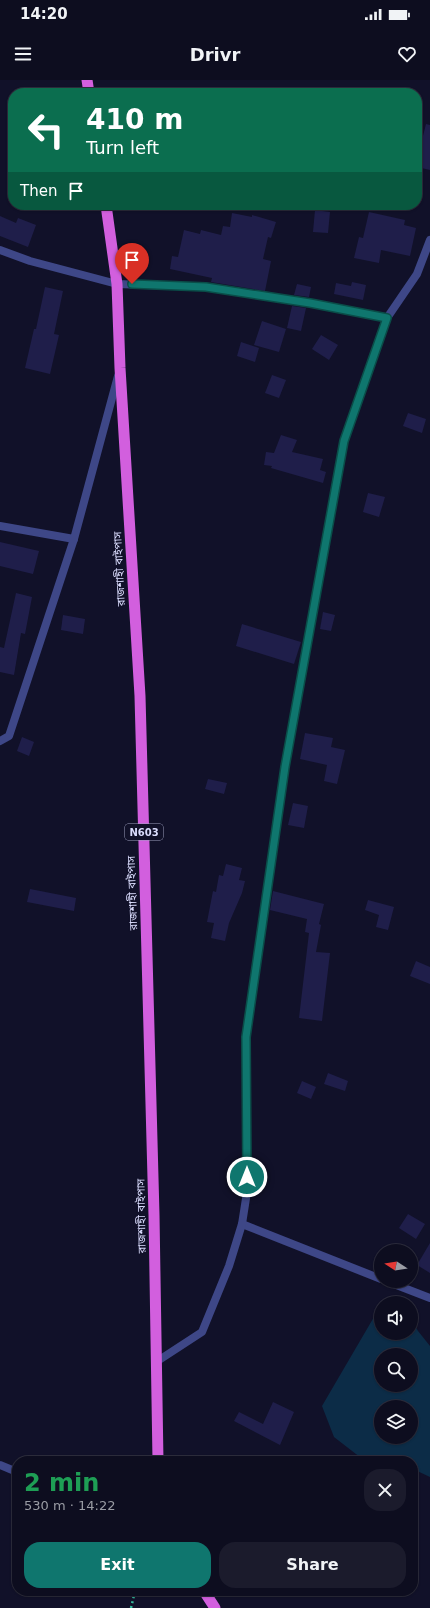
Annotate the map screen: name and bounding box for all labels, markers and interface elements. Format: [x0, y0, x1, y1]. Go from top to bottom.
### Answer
text: 14:20 [20, 5, 68, 23]
icon: menu [12, 43, 34, 65]
icon: heart [396, 43, 418, 65]
text: Drivr [190, 44, 240, 65]
text: 410 m [86, 103, 183, 136]
icon: left [20, 104, 72, 156]
text: Turn left [86, 137, 159, 158]
icon: arrive [65, 180, 87, 202]
text: Then [20, 182, 57, 200]
pin [115, 243, 149, 284]
icon: arrive [121, 249, 143, 271]
street label: রাজশাহী বাইপাস [111, 531, 128, 608]
road number: N603 [125, 824, 163, 840]
street label: রাজশাহী বাইপাস [125, 855, 140, 932]
position arrow [226, 1156, 268, 1198]
street label: রাজশাহী বাইপাস [134, 1178, 149, 1254]
north arrow [374, 1244, 418, 1288]
map controls [374, 1244, 418, 1444]
button: sound [374, 1296, 418, 1340]
button: search [374, 1348, 418, 1392]
button: layers [374, 1400, 418, 1444]
text: 2 min [24, 1469, 99, 1497]
button: close [364, 1469, 406, 1511]
text: 530 m · 14:22 [24, 1498, 115, 1513]
button: Exit [24, 1542, 211, 1588]
button: Share [219, 1542, 406, 1588]

